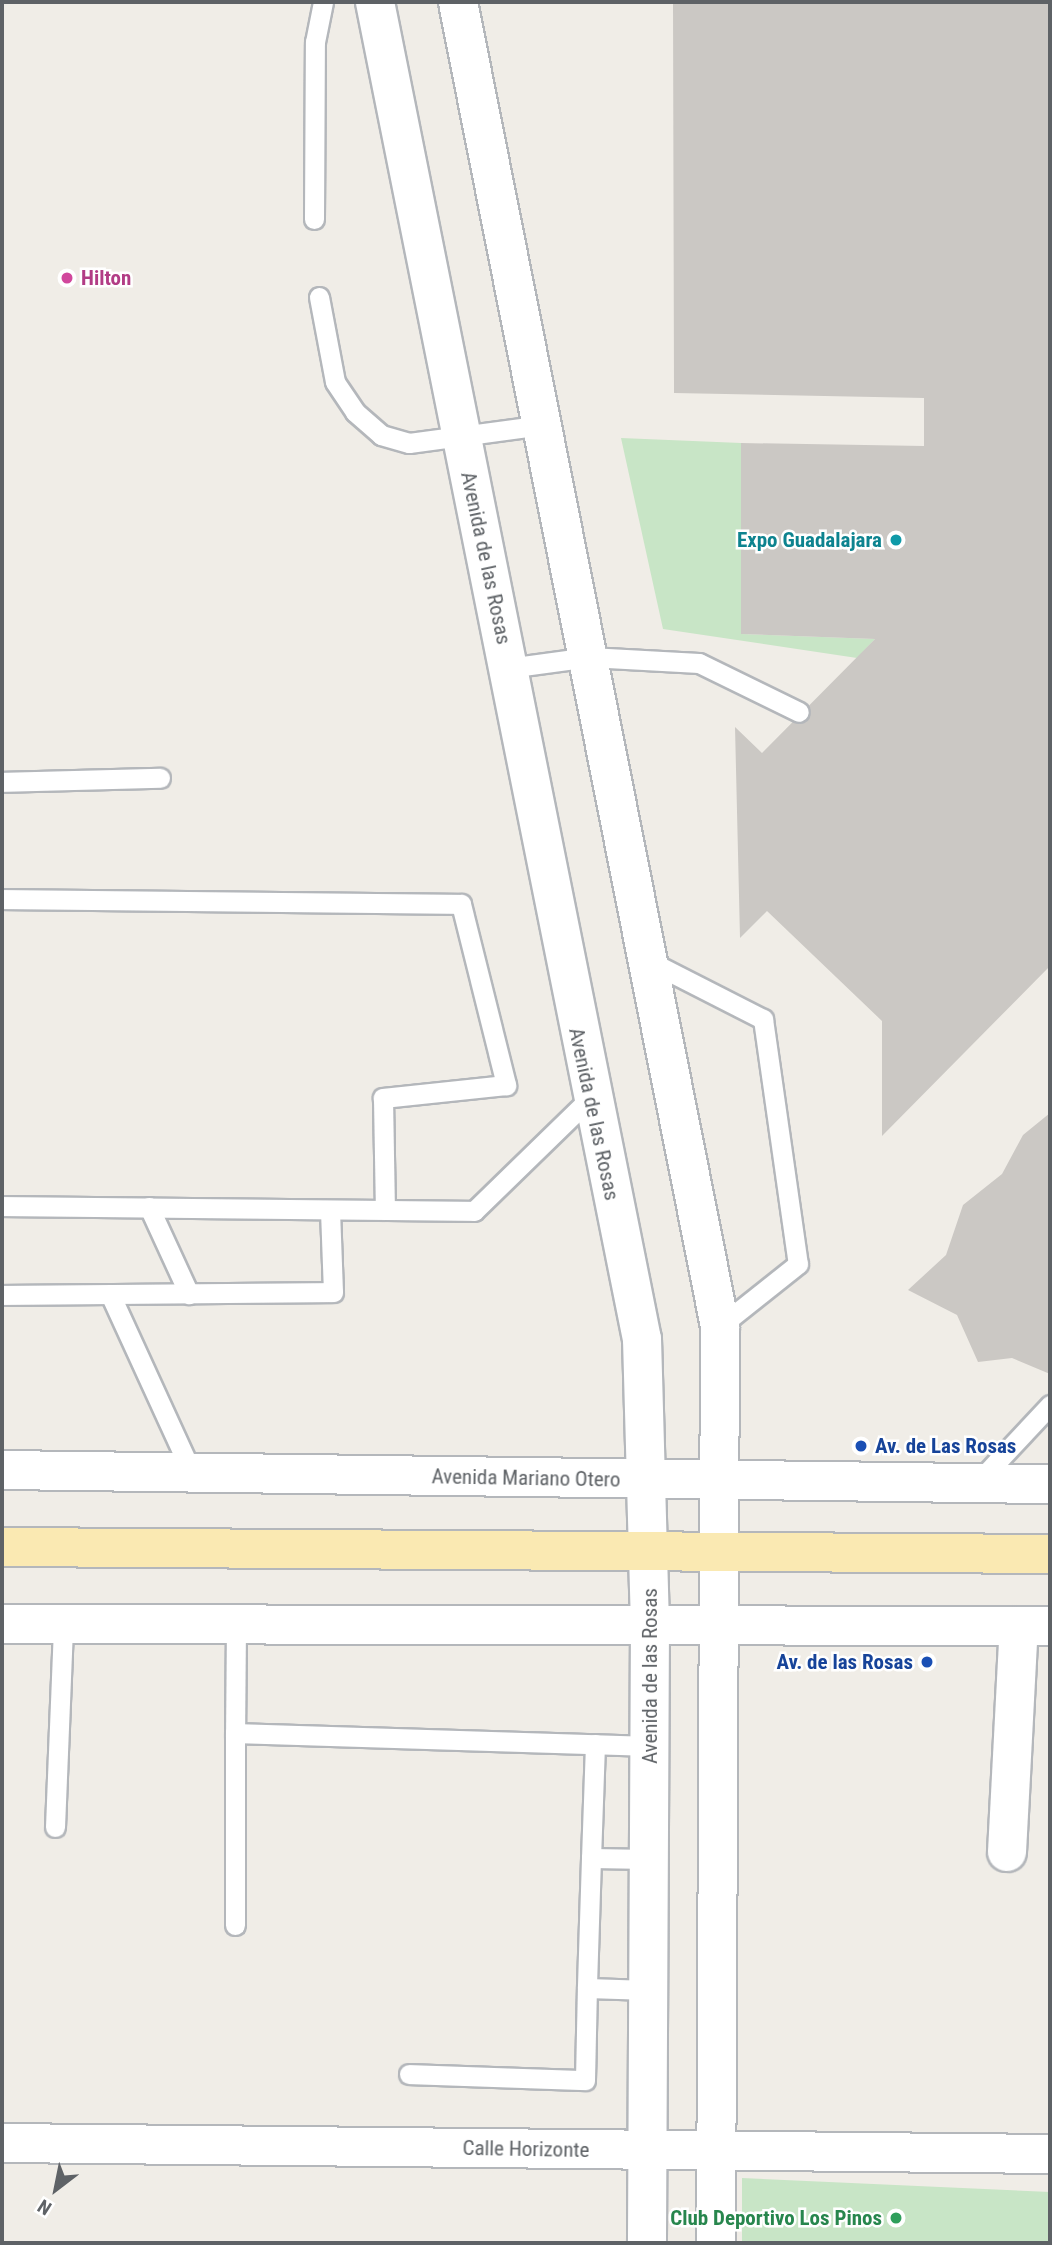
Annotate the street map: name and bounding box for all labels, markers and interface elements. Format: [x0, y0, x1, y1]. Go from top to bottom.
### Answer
place label: Hilton [81, 265, 131, 291]
marker: Hilton [59, 270, 75, 286]
street label: Avenida de las Rosas [455, 469, 517, 647]
place label: Expo Guadalajara [737, 527, 882, 553]
marker: Expo Guadalajara [888, 532, 904, 548]
street label: Avenida de las Rosas [563, 1025, 625, 1203]
place label: Av. de Las Rosas [875, 1433, 1016, 1459]
marker: Av. de Las Rosas [853, 1438, 869, 1454]
street label: Avenida Mariano Otero [431, 1464, 621, 1492]
street label: Avenida de las Rosas [637, 1588, 663, 1764]
place label: Av. de las Rosas [776, 1649, 913, 1675]
marker: Av. de las Rosas [919, 1654, 935, 1670]
street label: Calle Horizonte [462, 2135, 590, 2163]
north arrow [21, 2154, 91, 2224]
text: N [34, 2194, 56, 2220]
place label: Club Deportivo Los Pinos [670, 2205, 882, 2231]
marker: Club Deportivo Los Pinos [888, 2210, 904, 2226]

